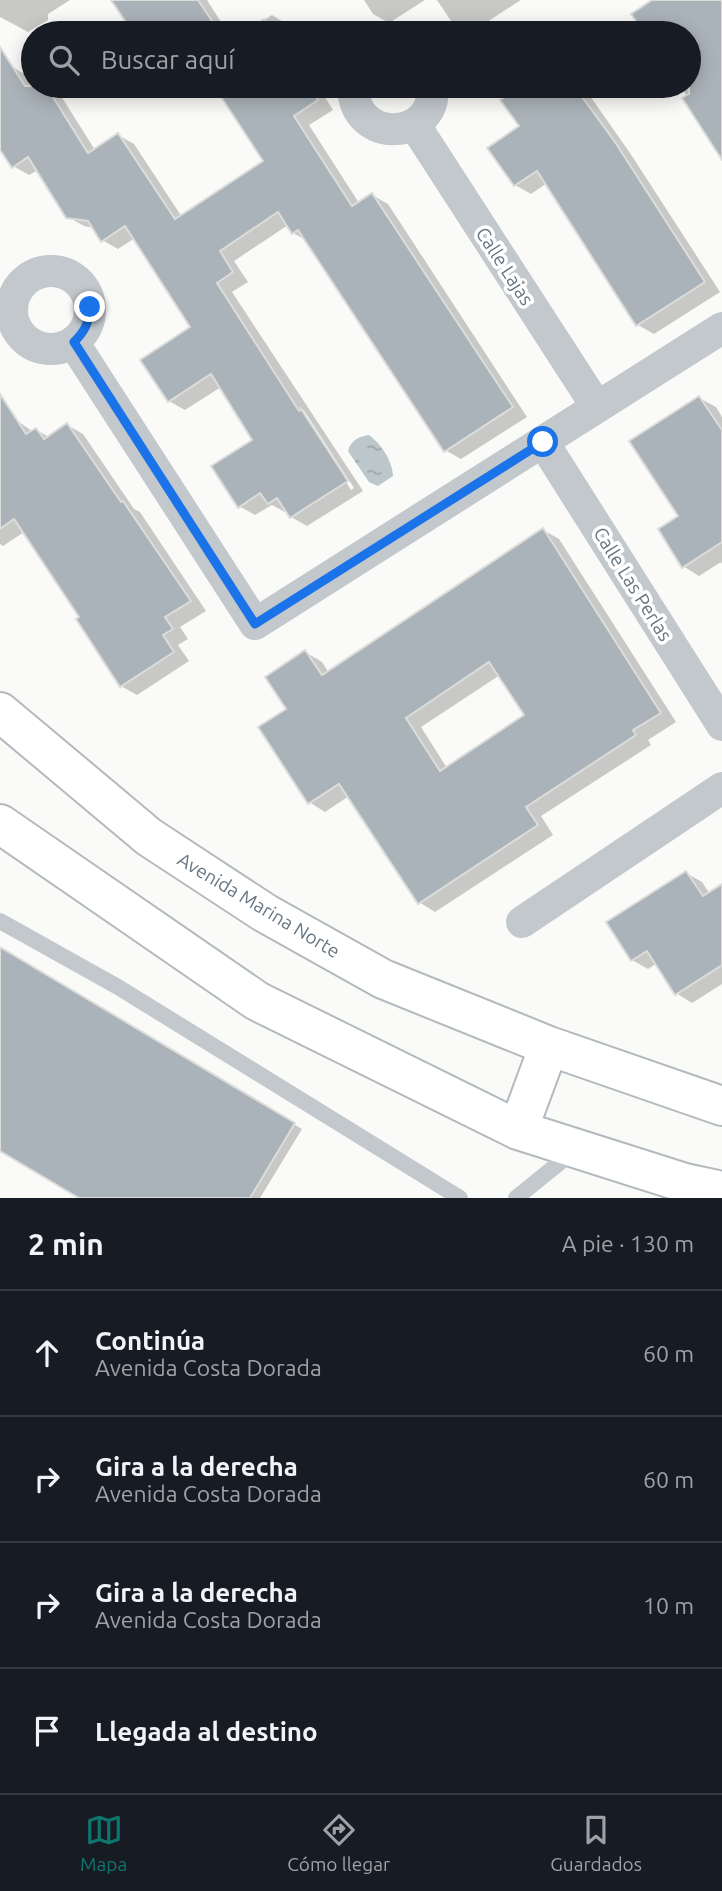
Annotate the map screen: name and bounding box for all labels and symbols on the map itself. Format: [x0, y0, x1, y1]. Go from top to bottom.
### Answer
street label: Calle Lajas [472, 223, 538, 309]
route end [74, 291, 105, 322]
route start [527, 426, 558, 457]
street label: Calle Las Perlas [589, 523, 677, 645]
street label: Avenida Marina Norte [174, 848, 344, 962]

